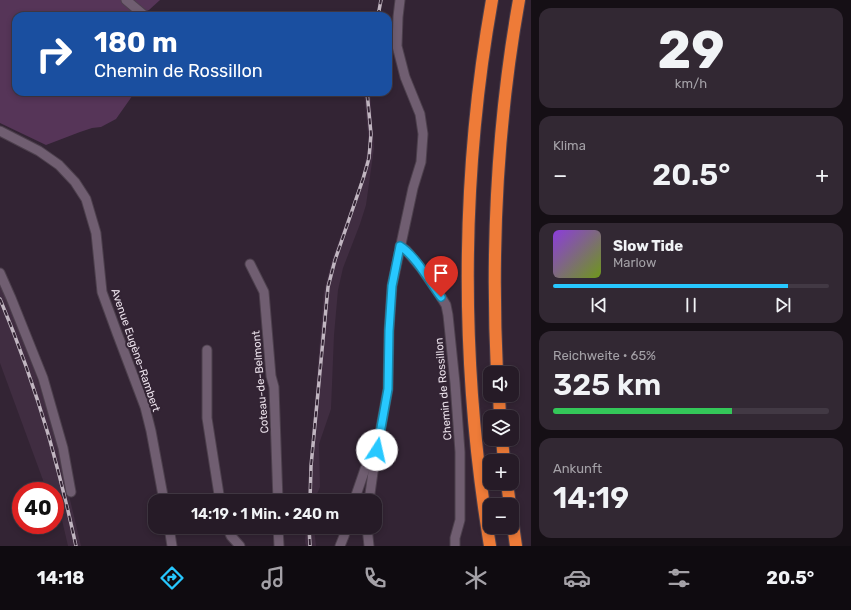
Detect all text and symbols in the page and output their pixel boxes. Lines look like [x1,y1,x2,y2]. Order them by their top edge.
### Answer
text: 29 [657,19,725,81]
text: 180 m [94,26,178,59]
icon: right [28,28,80,80]
text: Chemin de Rossillon [94,60,263,82]
text: km/h [675,76,707,91]
text: Klima [553,138,586,153]
text: 20.5° [652,157,730,193]
text: − [553,162,567,189]
text: + [815,162,829,189]
text: Slow Tide [613,237,683,255]
text: Marlow [613,255,656,270]
pin [424,256,458,297]
icon: arrive [430,262,452,284]
street label: Avenue Eugène-Rambert [108,287,163,414]
icon: previous [588,294,610,316]
icon: pause [680,294,702,316]
icon: next [772,294,794,316]
street label: Coteau-de-Belmont [249,329,271,434]
street label: Chemin de Rossillon [433,337,454,441]
text: Reichweite · 65% [553,348,656,363]
map controls [483,366,519,534]
button: sound [483,366,519,402]
text: 325 km [553,367,661,403]
button: layers [483,410,519,446]
position arrow [356,429,398,471]
button: + [483,454,519,490]
text: Ankunft [553,461,602,476]
text: 14:19 [553,480,629,516]
speed limit sign: 40 [12,482,64,534]
button: − [483,498,519,534]
text: 14:19 · 1 Min. · 240 m [191,505,339,523]
icon: directions [158,564,186,592]
icon: music [259,564,287,592]
icon: phone [361,564,389,592]
icon: climate [462,564,490,592]
icon: car [563,564,591,592]
icon: filters [665,564,693,592]
text: 14:18 [37,567,84,589]
text: 20.5° [766,567,814,589]

